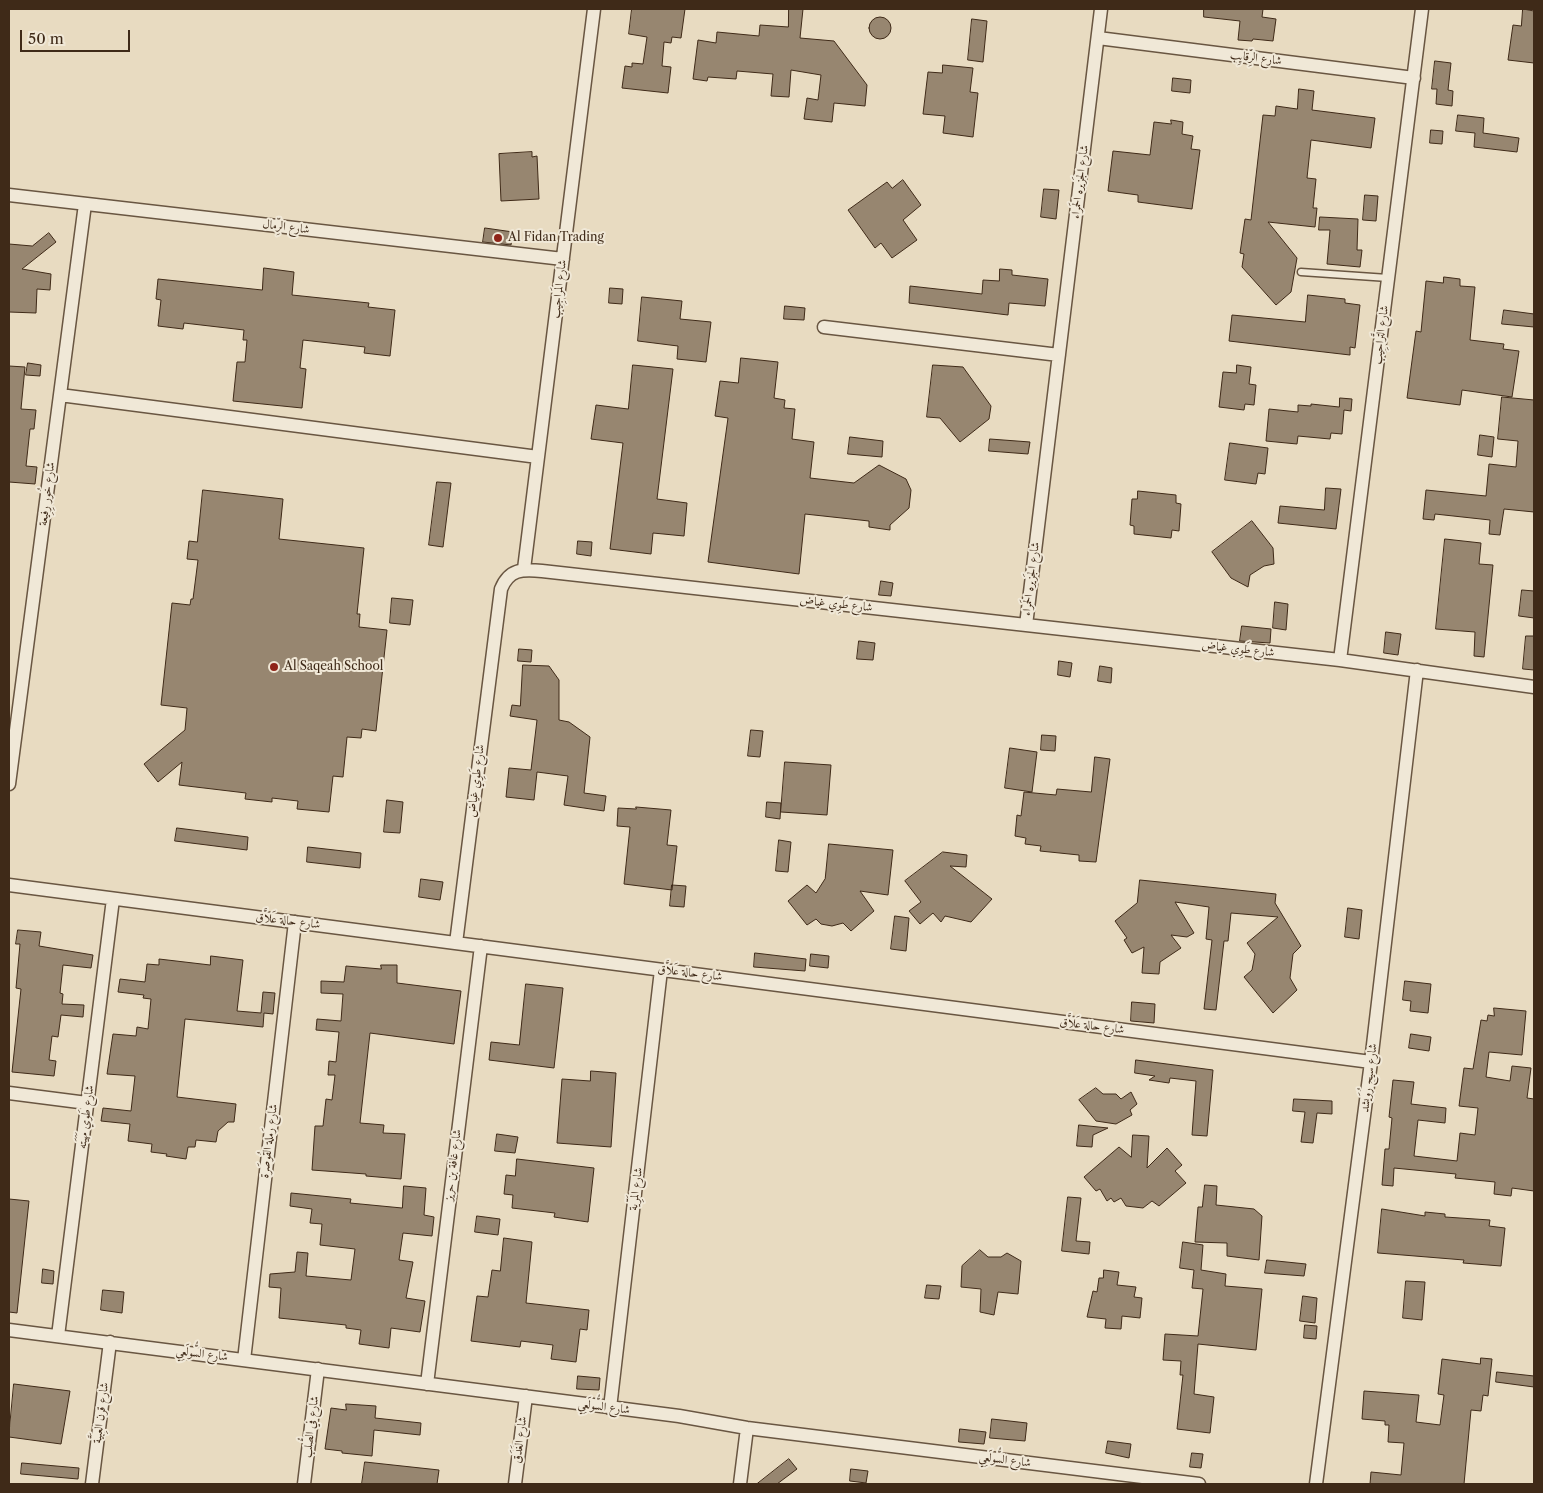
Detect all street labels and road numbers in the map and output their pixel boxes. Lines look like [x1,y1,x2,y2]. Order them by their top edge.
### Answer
street label: شارع الرِّقايِب [1229,48,1283,68]
street label: شارع الجَزيره الحَمراء [1068,144,1092,220]
street label: شارع الرِّمال [262,217,310,237]
street label: شارع المَراجِيب [548,259,570,319]
street label: شارع التَّراحِيب [1370,305,1392,365]
street label: شارع خُور رِفِيعة [36,461,58,527]
street label: شارع الجَزيره الحَمراء [1019,541,1043,617]
street label: شارع طَوِي غياض [799,593,873,615]
street label: شارع طَوِي غياض [1201,638,1275,660]
street label: شارع طَوِي غياض [464,744,488,818]
street label: شارع حالة عَلاَّق [255,910,321,932]
street label: شارع حالة عَلاَّق [657,962,723,984]
street label: شارع حالة عَلاَّق [1059,1015,1125,1037]
street label: شارع سيح رُوَيشد [1358,1043,1380,1113]
street label: شارع طَوي مَهَيَته [75,1084,97,1150]
street label: شارع رَملة القُوصَرة [257,1103,281,1179]
street label: شارع غافة بن حريز [441,1128,465,1202]
street label: شارع المَرِّية [626,1167,646,1211]
street label: شارع السُّولَعِي [175,1344,229,1364]
street label: شارع قرن العِبَيَّة [90,1382,112,1444]
street label: شارع في الصُّلب [300,1395,322,1459]
street label: شارع السُّولَعِي [577,1397,631,1417]
street label: شارع الغَدَق [510,1416,530,1464]
street label: شارع السُّولَعِي [978,1450,1032,1470]

